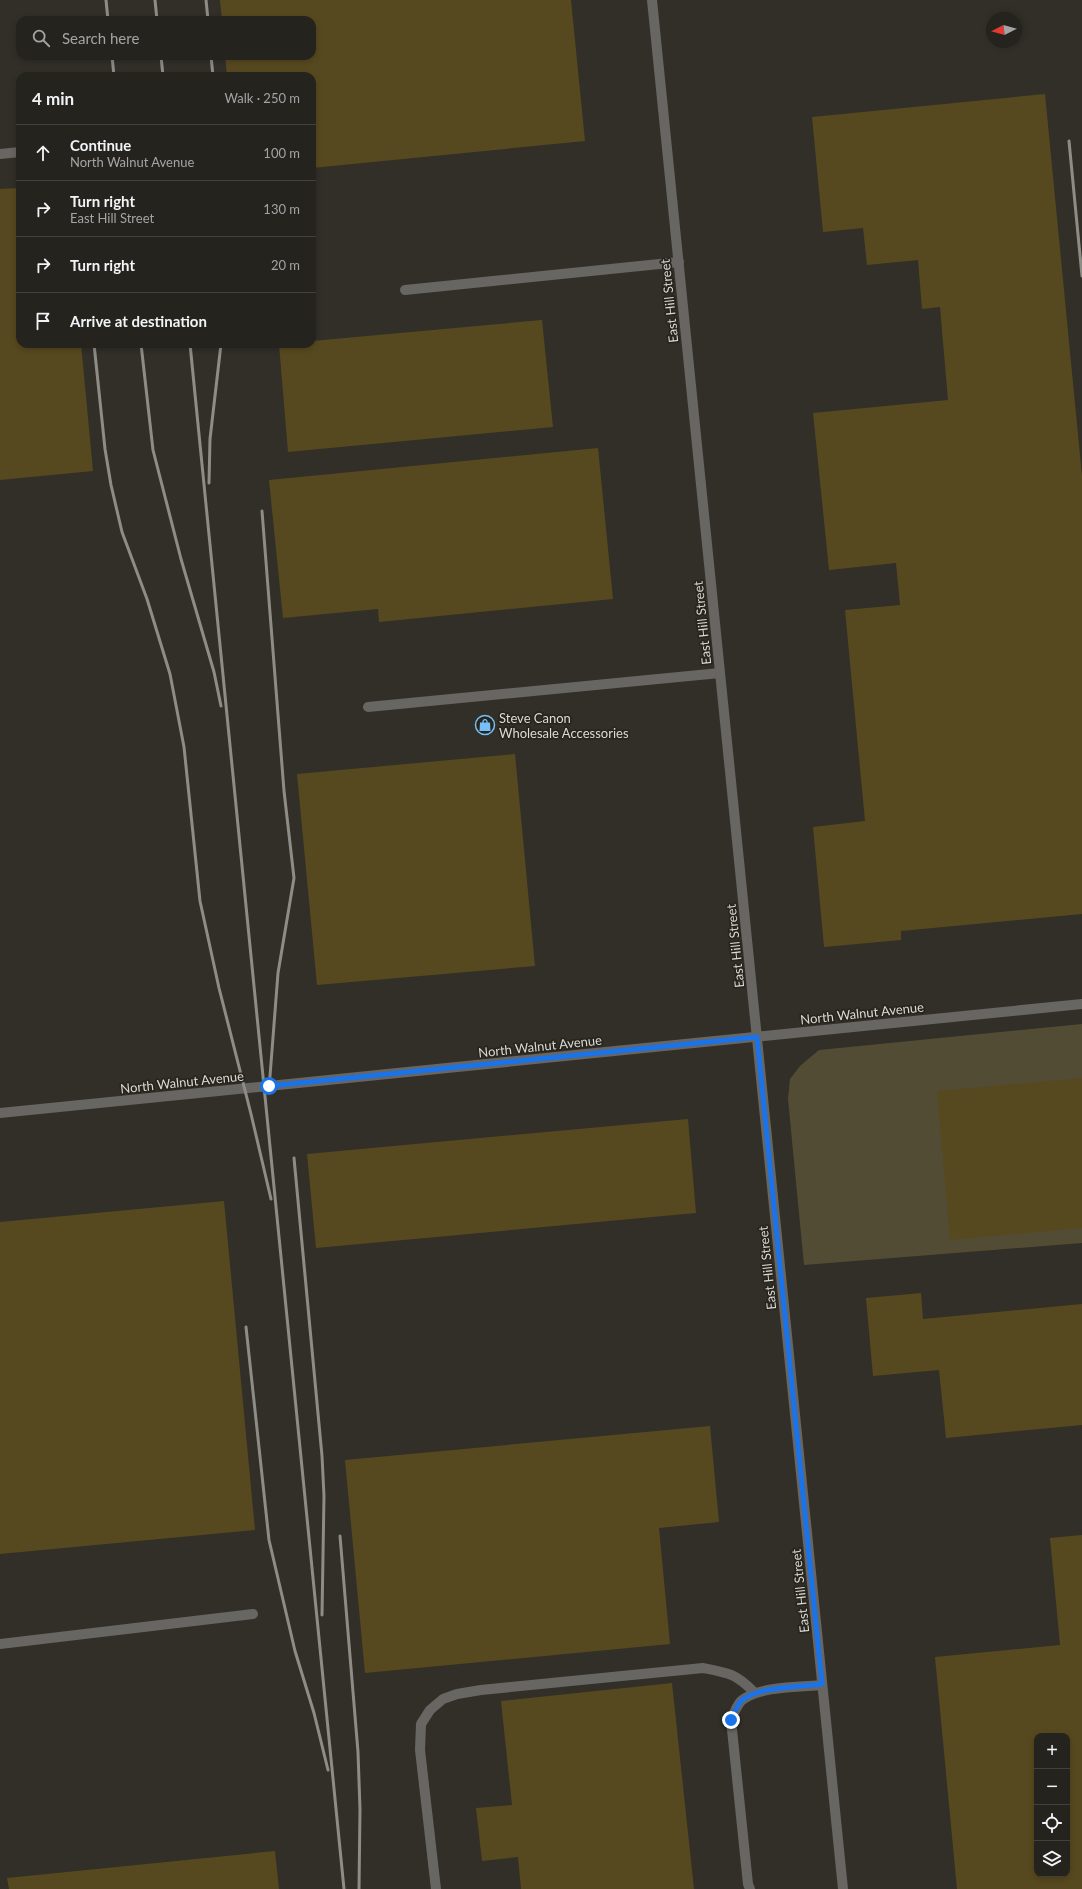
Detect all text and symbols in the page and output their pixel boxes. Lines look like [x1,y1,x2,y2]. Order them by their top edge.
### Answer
north arrow [986,12,1022,48]
search box [16,16,316,60]
icon: search [30,27,52,49]
text: Search here [62,29,139,47]
text: 4 min [32,88,74,109]
text: Walk · 250 m [224,90,300,106]
text: Continue [70,136,131,154]
icon: ahead [32,142,54,164]
text: 100 m [263,145,300,161]
text: North Walnut Avenue [70,154,194,170]
text: Turn right [70,192,135,210]
icon: right [32,198,54,220]
text: 130 m [263,201,300,217]
text: East Hill Street [70,210,154,226]
icon: right [32,254,54,276]
text: Turn right [70,256,135,274]
text: 20 m [271,257,300,273]
street label: East Hill Street [657,258,681,344]
icon: arrive [32,310,54,332]
text: Arrive at destination [70,312,207,330]
street label: East Hill Street [690,580,714,666]
place label: Steve Canon Wholesale Accessories [499,710,629,741]
shop icon: Steve Canon Wholesale Accessories [474,714,496,736]
street label: East Hill Street [723,903,747,989]
street label: North Walnut Avenue [799,999,925,1027]
street label: North Walnut Avenue [477,1032,603,1060]
street label: North Walnut Avenue [119,1068,245,1096]
route start [260,1077,278,1095]
street label: East Hill Street [755,1225,779,1311]
street label: East Hill Street [788,1548,812,1634]
route end [722,1711,740,1729]
map controls [1034,1733,1070,1877]
button: + [1034,1733,1070,1769]
button: − [1034,1769,1070,1805]
button: locate [1034,1805,1070,1841]
button: layers [1034,1841,1070,1877]

